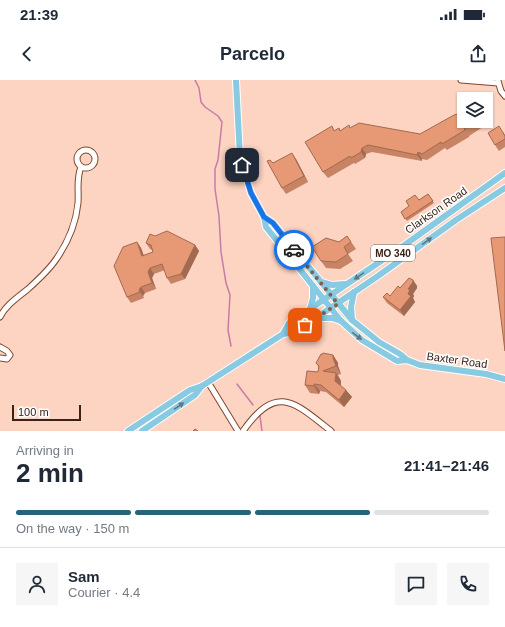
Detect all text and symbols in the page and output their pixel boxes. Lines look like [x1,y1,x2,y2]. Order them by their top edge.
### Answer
text: 21:39 [20,6,58,23]
icon: back [16,43,38,65]
icon: share [467,43,489,65]
text: Parcelo [220,44,285,64]
map controls [457,92,493,128]
button: layers [457,92,493,128]
pin [225,148,259,182]
icon: home [231,154,253,176]
street label: Clarkson Road [403,184,469,236]
courier [274,230,314,270]
one-way arrow [422,237,432,245]
icon: car [283,239,305,261]
road number: MO 340 [371,245,415,261]
one-way arrow [354,272,364,280]
pin [288,308,322,342]
icon: bag [294,314,316,336]
one-way arrow [352,332,363,340]
street label: Baxter Road [426,350,488,370]
one-way arrow [173,402,184,410]
scale bar [12,403,81,422]
text: 100 m [18,406,49,418]
text: Arriving in [16,443,74,458]
text: 21:41–21:46 [404,457,489,474]
text: 2 min [16,458,84,488]
text: On the way · 150 m [16,521,129,536]
button: person [16,563,58,605]
button: chat [395,563,437,605]
button: phone [447,563,489,605]
text: Sam [68,568,100,585]
text: Courier · 4.4 [68,585,140,600]

